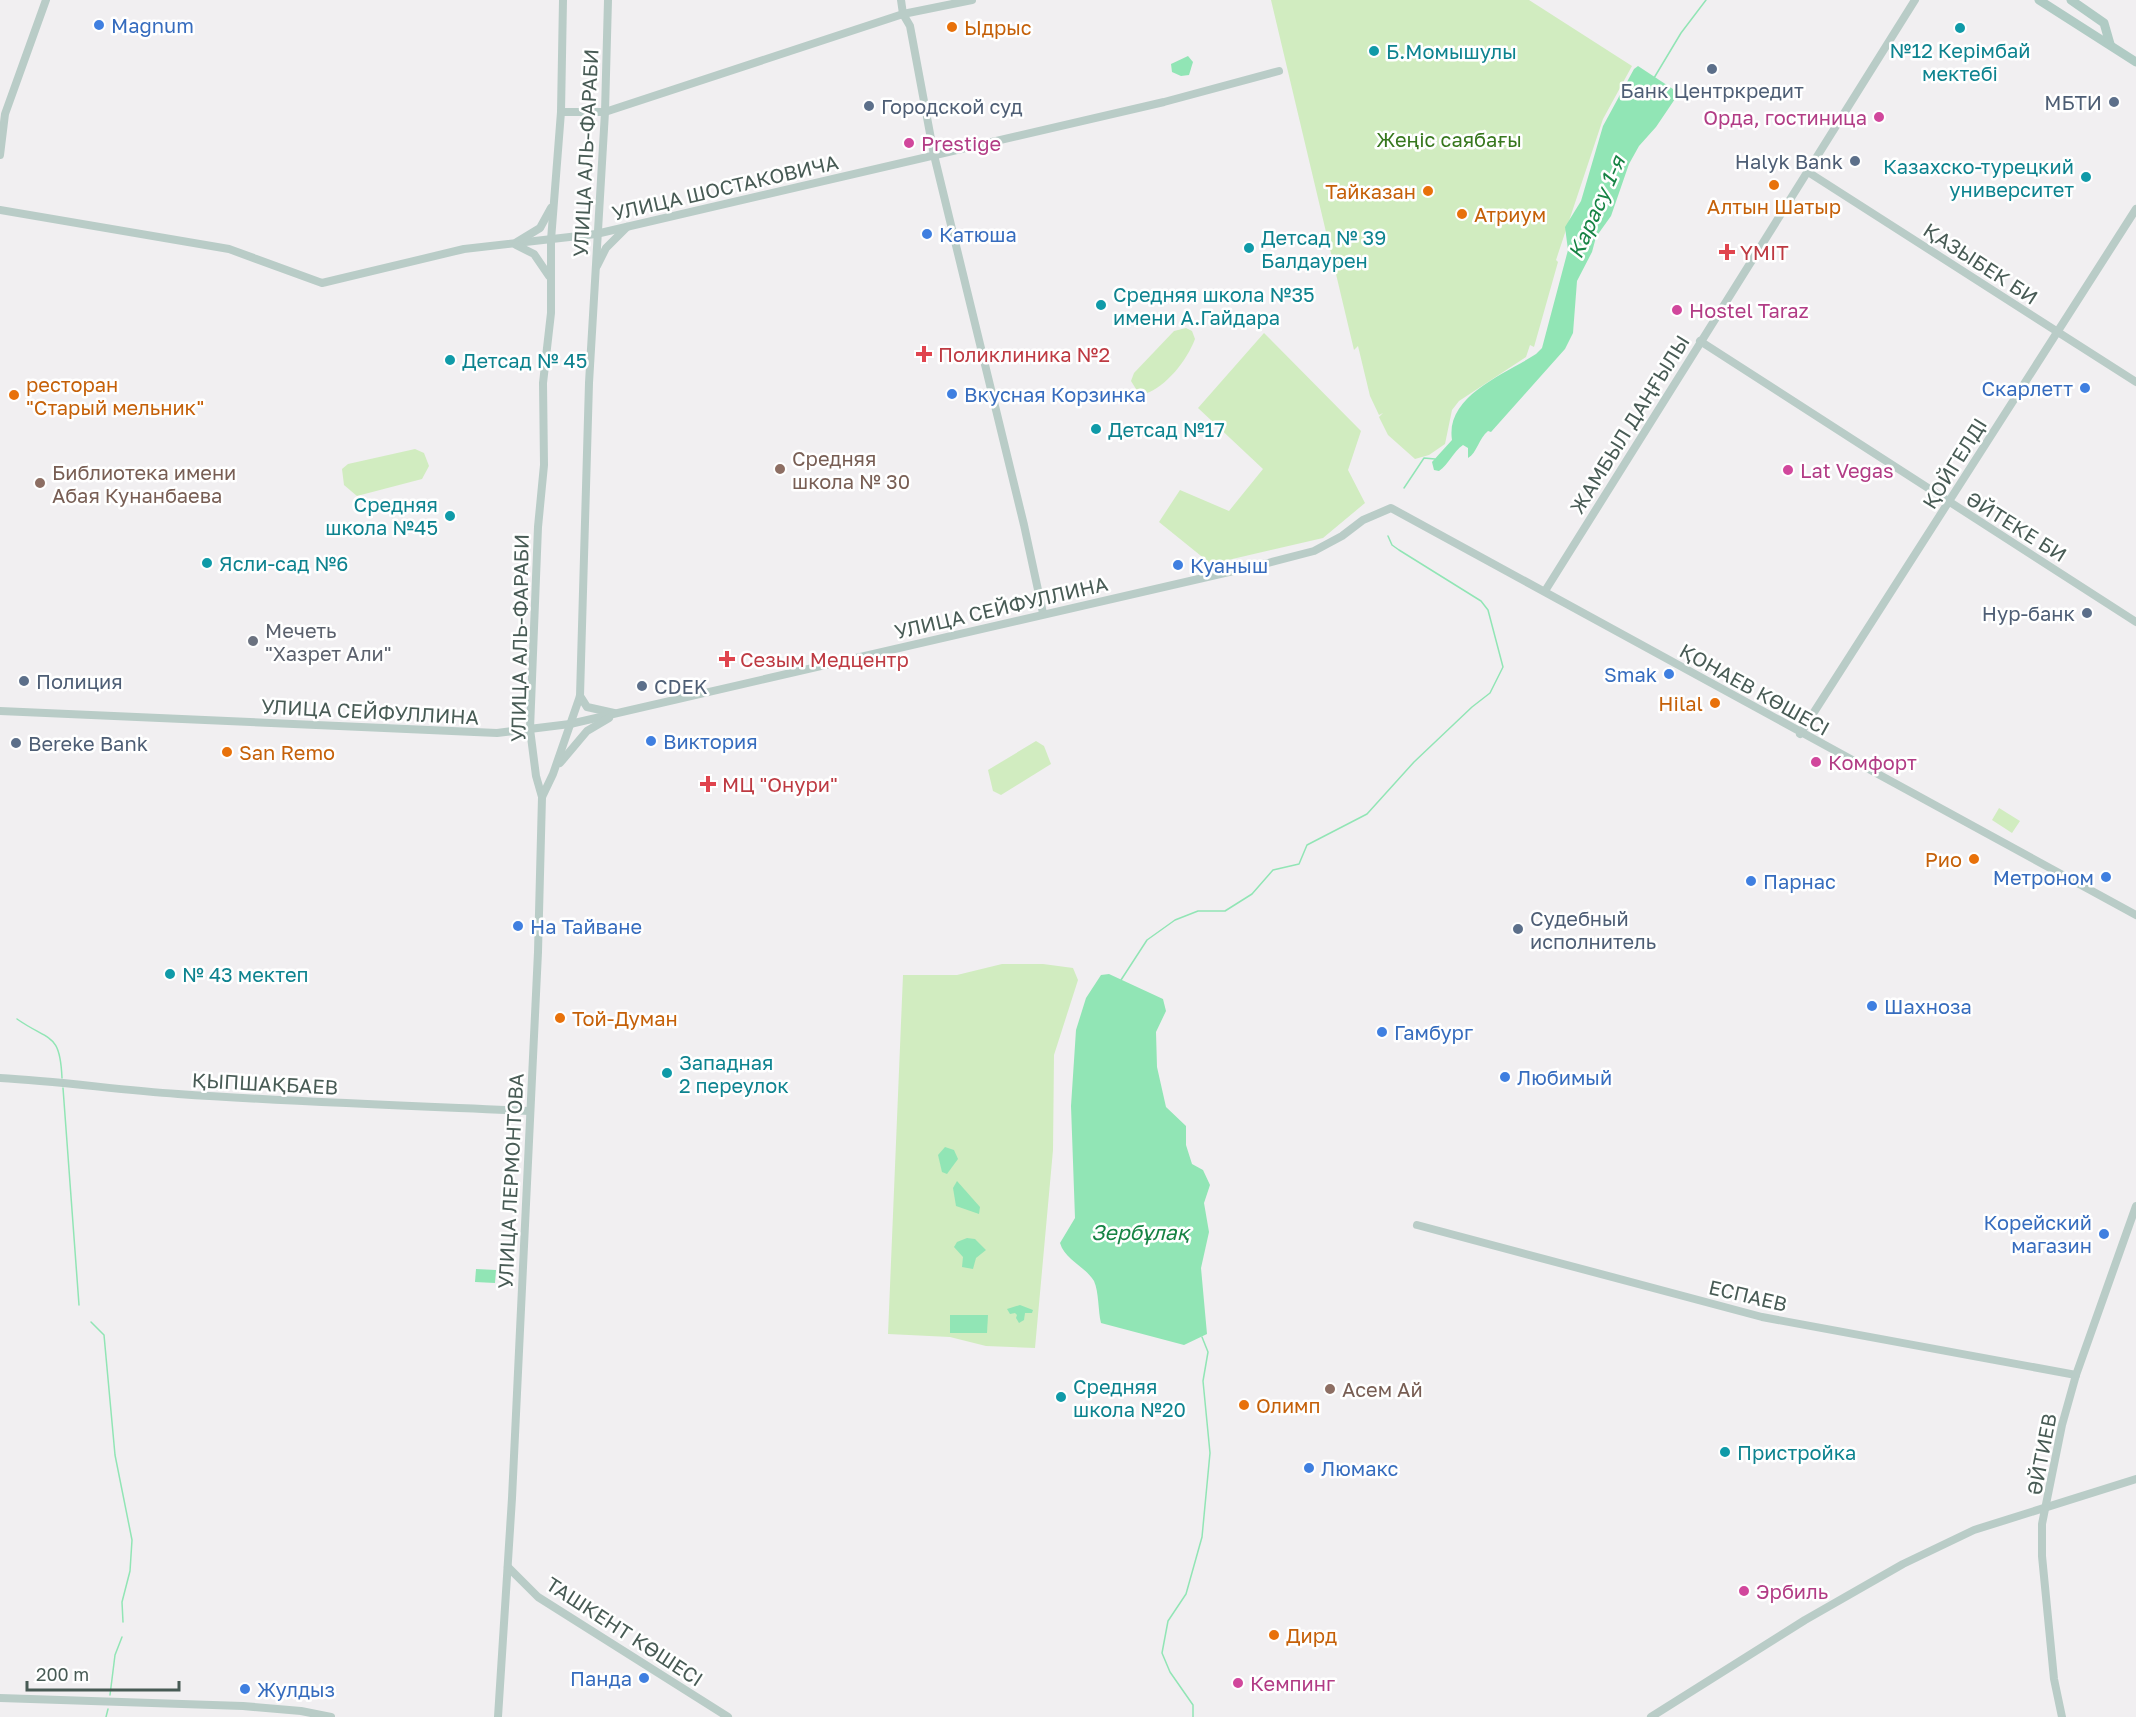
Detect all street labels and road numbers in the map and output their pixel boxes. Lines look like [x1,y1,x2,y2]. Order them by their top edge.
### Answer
street label: УЛИЦА АЛЬ-ФАРАБИ [568,48,602,258]
street label: УЛИЦА ШОСТАКОВИЧА [610,149,840,225]
street label: ҚАЗЫБЕК БИ [1919,217,2043,309]
street label: ЖАМБЫЛ ДАҢҒЫЛЫ [1564,330,1694,518]
street label: ҚОЙГЕЛДІ [1917,413,1991,513]
street label: ӘЙТЕКЕ БИ [1962,486,2072,566]
street label: УЛИЦА АЛЬ-ФАРАБИ [505,534,533,742]
street label: УЛИЦА СЕЙФУЛЛИНА [892,571,1110,643]
street label: ҚОНАЕВ КӨШЕСІ [1676,638,1834,740]
street label: УЛИЦА СЕЙФУЛЛИНА [260,693,480,729]
street label: ҚЫПШАҚБАЕВ [191,1067,339,1099]
street label: УЛИЦА ЛЕРМОНТОВА [492,1073,528,1289]
street label: ЕСПАЕВ [1706,1274,1790,1316]
street label: ӘЙТИЕВ [2021,1411,2061,1497]
street label: ТАШКЕНТ КӨШЕСІ [542,1571,708,1691]

